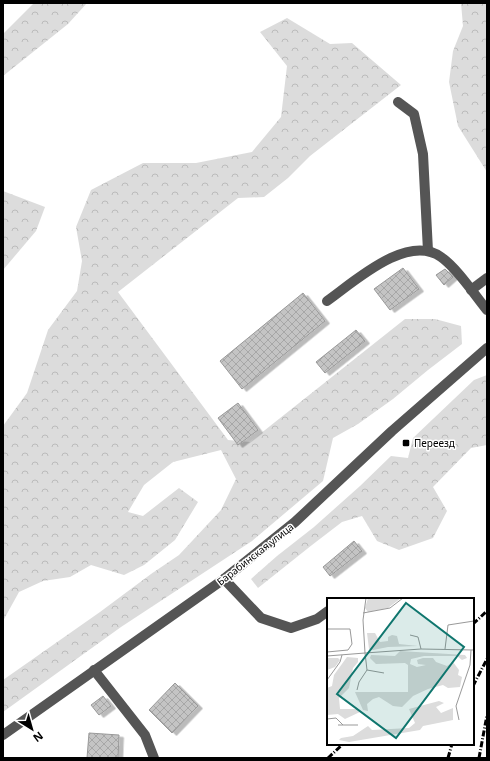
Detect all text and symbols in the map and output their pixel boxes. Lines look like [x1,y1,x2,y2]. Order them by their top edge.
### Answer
place label: Переезд [414,436,455,450]
marker: Переезд [401,438,411,448]
street label: Барабинская улица [214,520,296,588]
inset map [327,598,474,745]
north arrow [12,709,52,749]
text: N [30,729,46,746]

